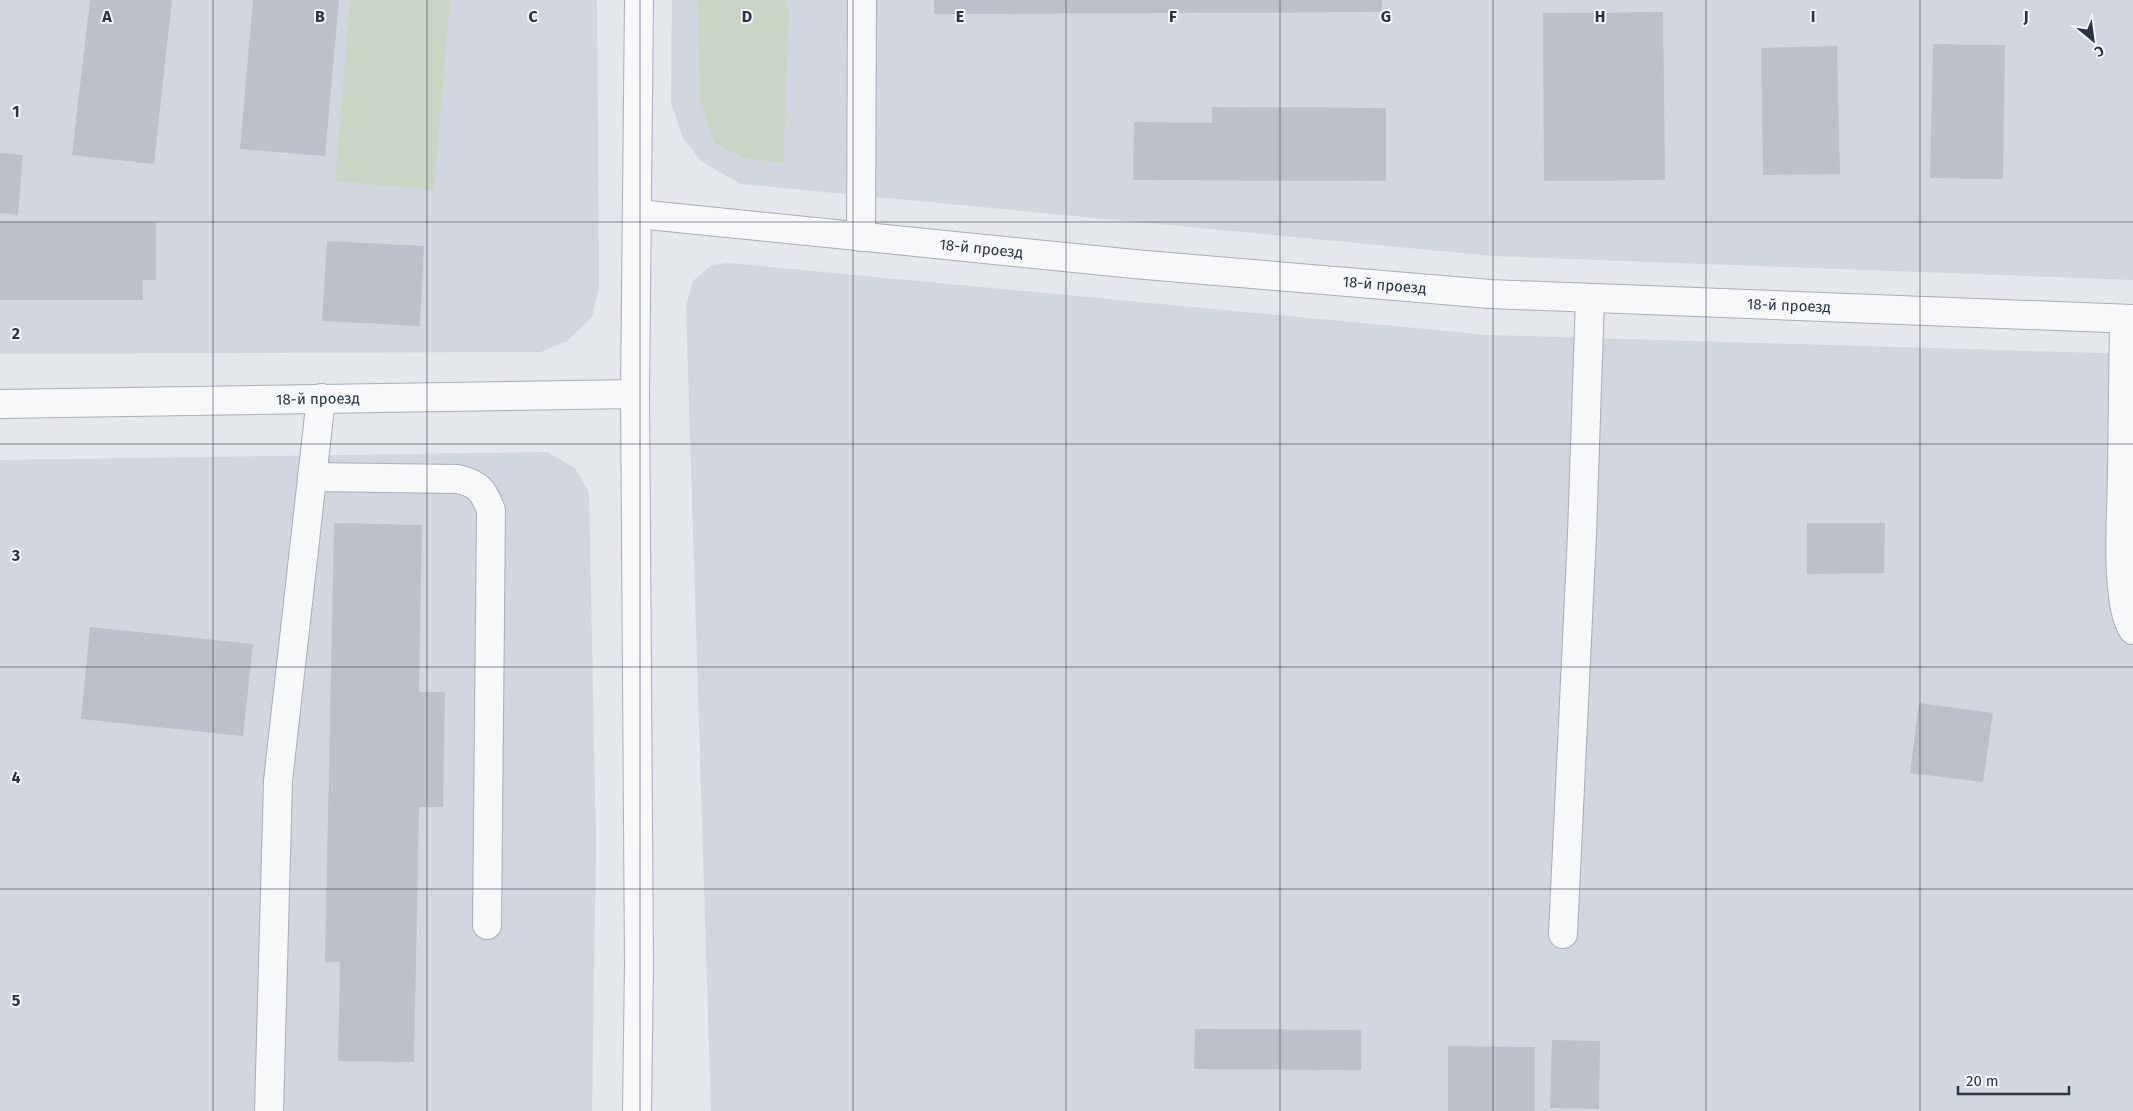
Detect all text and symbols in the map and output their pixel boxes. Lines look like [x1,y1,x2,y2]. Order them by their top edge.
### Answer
text: A [101,7,112,26]
text: B [315,7,325,26]
text: C [528,7,538,26]
text: D [742,7,752,26]
text: E [956,7,964,26]
text: F [1169,7,1177,26]
text: G [1381,7,1391,26]
text: H [1595,7,1605,26]
text: I [1811,7,1815,26]
text: J [2022,7,2029,26]
north arrow [2068,15,2118,65]
text: С [2091,42,2107,60]
text: 1 [12,102,20,121]
street label: 18-й проезд [939,235,1024,262]
street label: 18-й проезд [1342,273,1427,298]
street label: 18-й проезд [1747,295,1831,316]
text: 2 [12,324,20,343]
street label: 18-й проезд [276,389,360,409]
text: 3 [11,546,20,565]
text: 4 [11,768,21,787]
text: 5 [12,991,21,1010]
scale bar [1958,1064,2069,1096]
text: 20 m [1966,1072,1999,1090]

